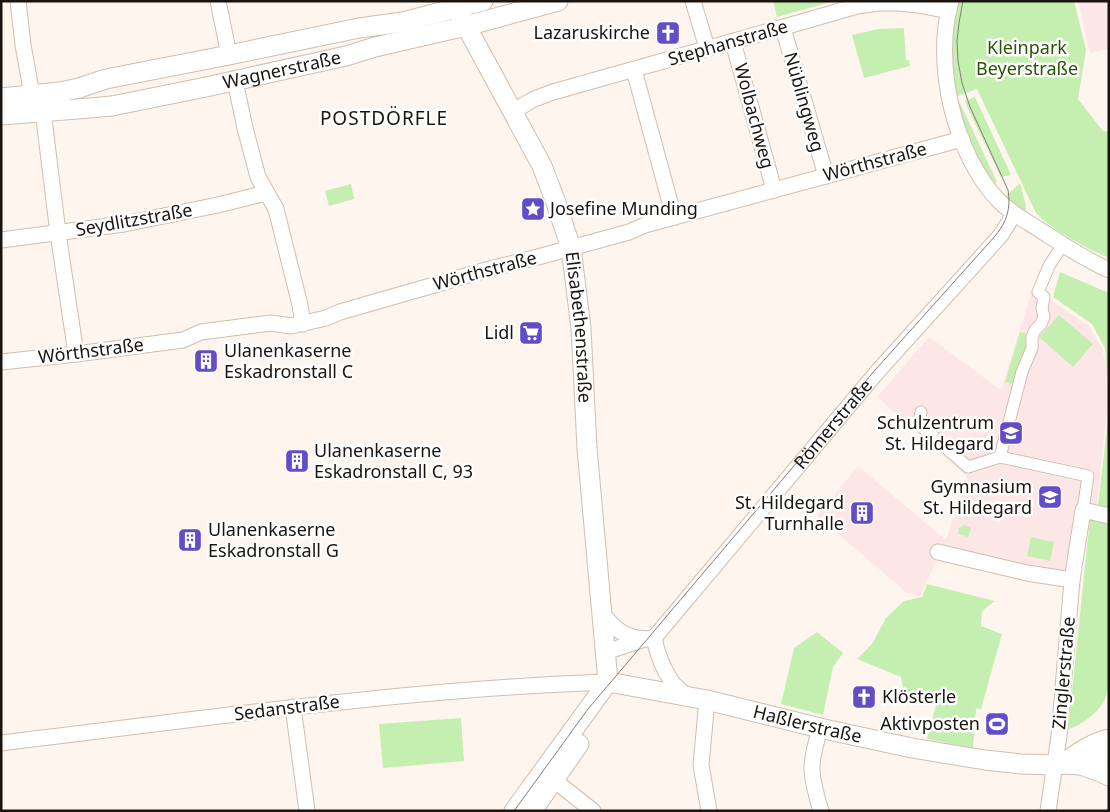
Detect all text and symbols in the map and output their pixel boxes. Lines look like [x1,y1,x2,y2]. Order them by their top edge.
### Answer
street label: Stephanstraße [665,13,791,71]
place label: Lazaruskirche [533,20,650,44]
church icon: Lazaruskirche [655,20,681,46]
park label: Kleinpark Beyerstraße [976,35,1078,80]
street label: Wagnerstraße [220,45,343,94]
street label: Nüblingweg [779,49,831,154]
street label: Wolbachweg [729,60,781,171]
district label: POSTDÖRFLE [320,105,448,131]
street label: Wörthstraße [820,136,929,186]
place icon: Josefine Munding [520,196,546,222]
place label: Josefine Munding [548,196,698,220]
street label: Seydlitzstraße [74,197,194,241]
street label: Wörthstraße [430,245,539,295]
street label: Elisabethenstraße [561,250,598,403]
place label: Lidl [484,320,514,344]
supermarket icon: Lidl [518,320,544,346]
street label: Wörthstraße [37,332,145,368]
place label: Ulanenkaserne Eskadronstall C [224,338,353,383]
building icon: Ulanenkaserne Eskadronstall C [193,348,219,374]
street label: Römerstraße [788,374,877,474]
place label: Schulzentrum St. Hildegard [877,410,994,455]
school or university icon: Schulzentrum St. Hildegard [998,420,1024,446]
place label: Ulanenkaserne Eskadronstall C, 93 [314,438,473,483]
building icon: Ulanenkaserne Eskadronstall C, 93 [284,448,310,474]
place label: Gymnasium St. Hildegard [923,474,1032,519]
school or university icon: Gymnasium St. Hildegard [1037,484,1063,510]
place label: St. Hildegard Turnhalle [735,490,844,535]
building icon: St. Hildegard Turnhalle [849,500,875,526]
place label: Ulanenkaserne Eskadronstall G [208,517,339,562]
building icon: Ulanenkaserne Eskadronstall G [177,527,203,553]
street label: Zinglerstraße [1046,615,1080,730]
church icon: Klösterle [851,684,877,710]
place label: Klösterle [882,684,956,708]
street label: Sedanstraße [233,689,341,725]
street label: Haßlerstraße [751,699,864,748]
place label: Aktivposten [880,711,980,735]
sports icon: Aktivposten [984,711,1010,737]

